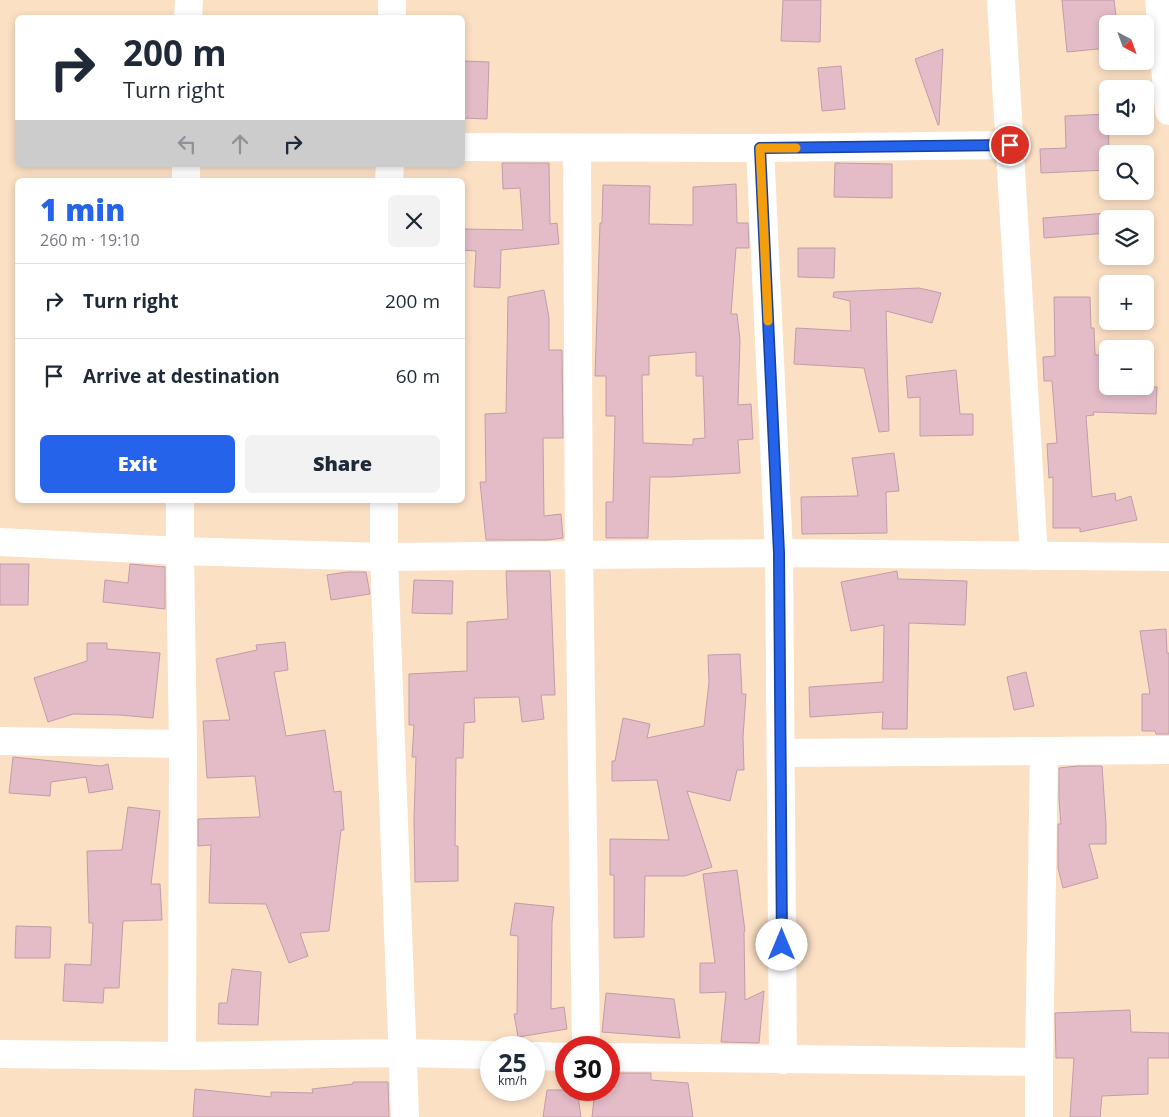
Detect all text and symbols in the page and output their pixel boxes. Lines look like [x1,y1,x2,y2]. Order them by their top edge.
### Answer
north arrow [1099,15,1154,70]
map controls [1099,15,1154,395]
text: 200 m [123,29,227,76]
icon: right [40,35,105,100]
text: Turn right [123,74,225,104]
button: sound [1099,80,1154,135]
pin [989,124,1031,166]
icon: left [173,130,201,158]
icon: ahead [226,130,254,158]
icon: right [279,130,307,158]
icon: arrive [996,131,1024,159]
button: search [1099,145,1154,200]
text: 1 min [40,189,125,230]
button: close [388,195,440,247]
button: layers [1099,210,1154,265]
text: 260 m · 19:10 [40,229,140,251]
button: + [1099,275,1154,330]
icon: right [40,287,68,315]
text: Turn right [83,288,178,314]
text: 200 m [385,288,440,314]
button: − [1099,340,1154,395]
icon: arrive [40,362,68,390]
text: Arrive at destination [83,363,280,389]
text: 60 m [396,363,440,389]
button: Exit [40,435,235,493]
button: Share [245,435,440,493]
position arrow [755,918,807,970]
speed limit sign: 30 [555,1036,620,1101]
text: 25 [498,1045,527,1079]
text: km/h [498,1072,527,1089]

